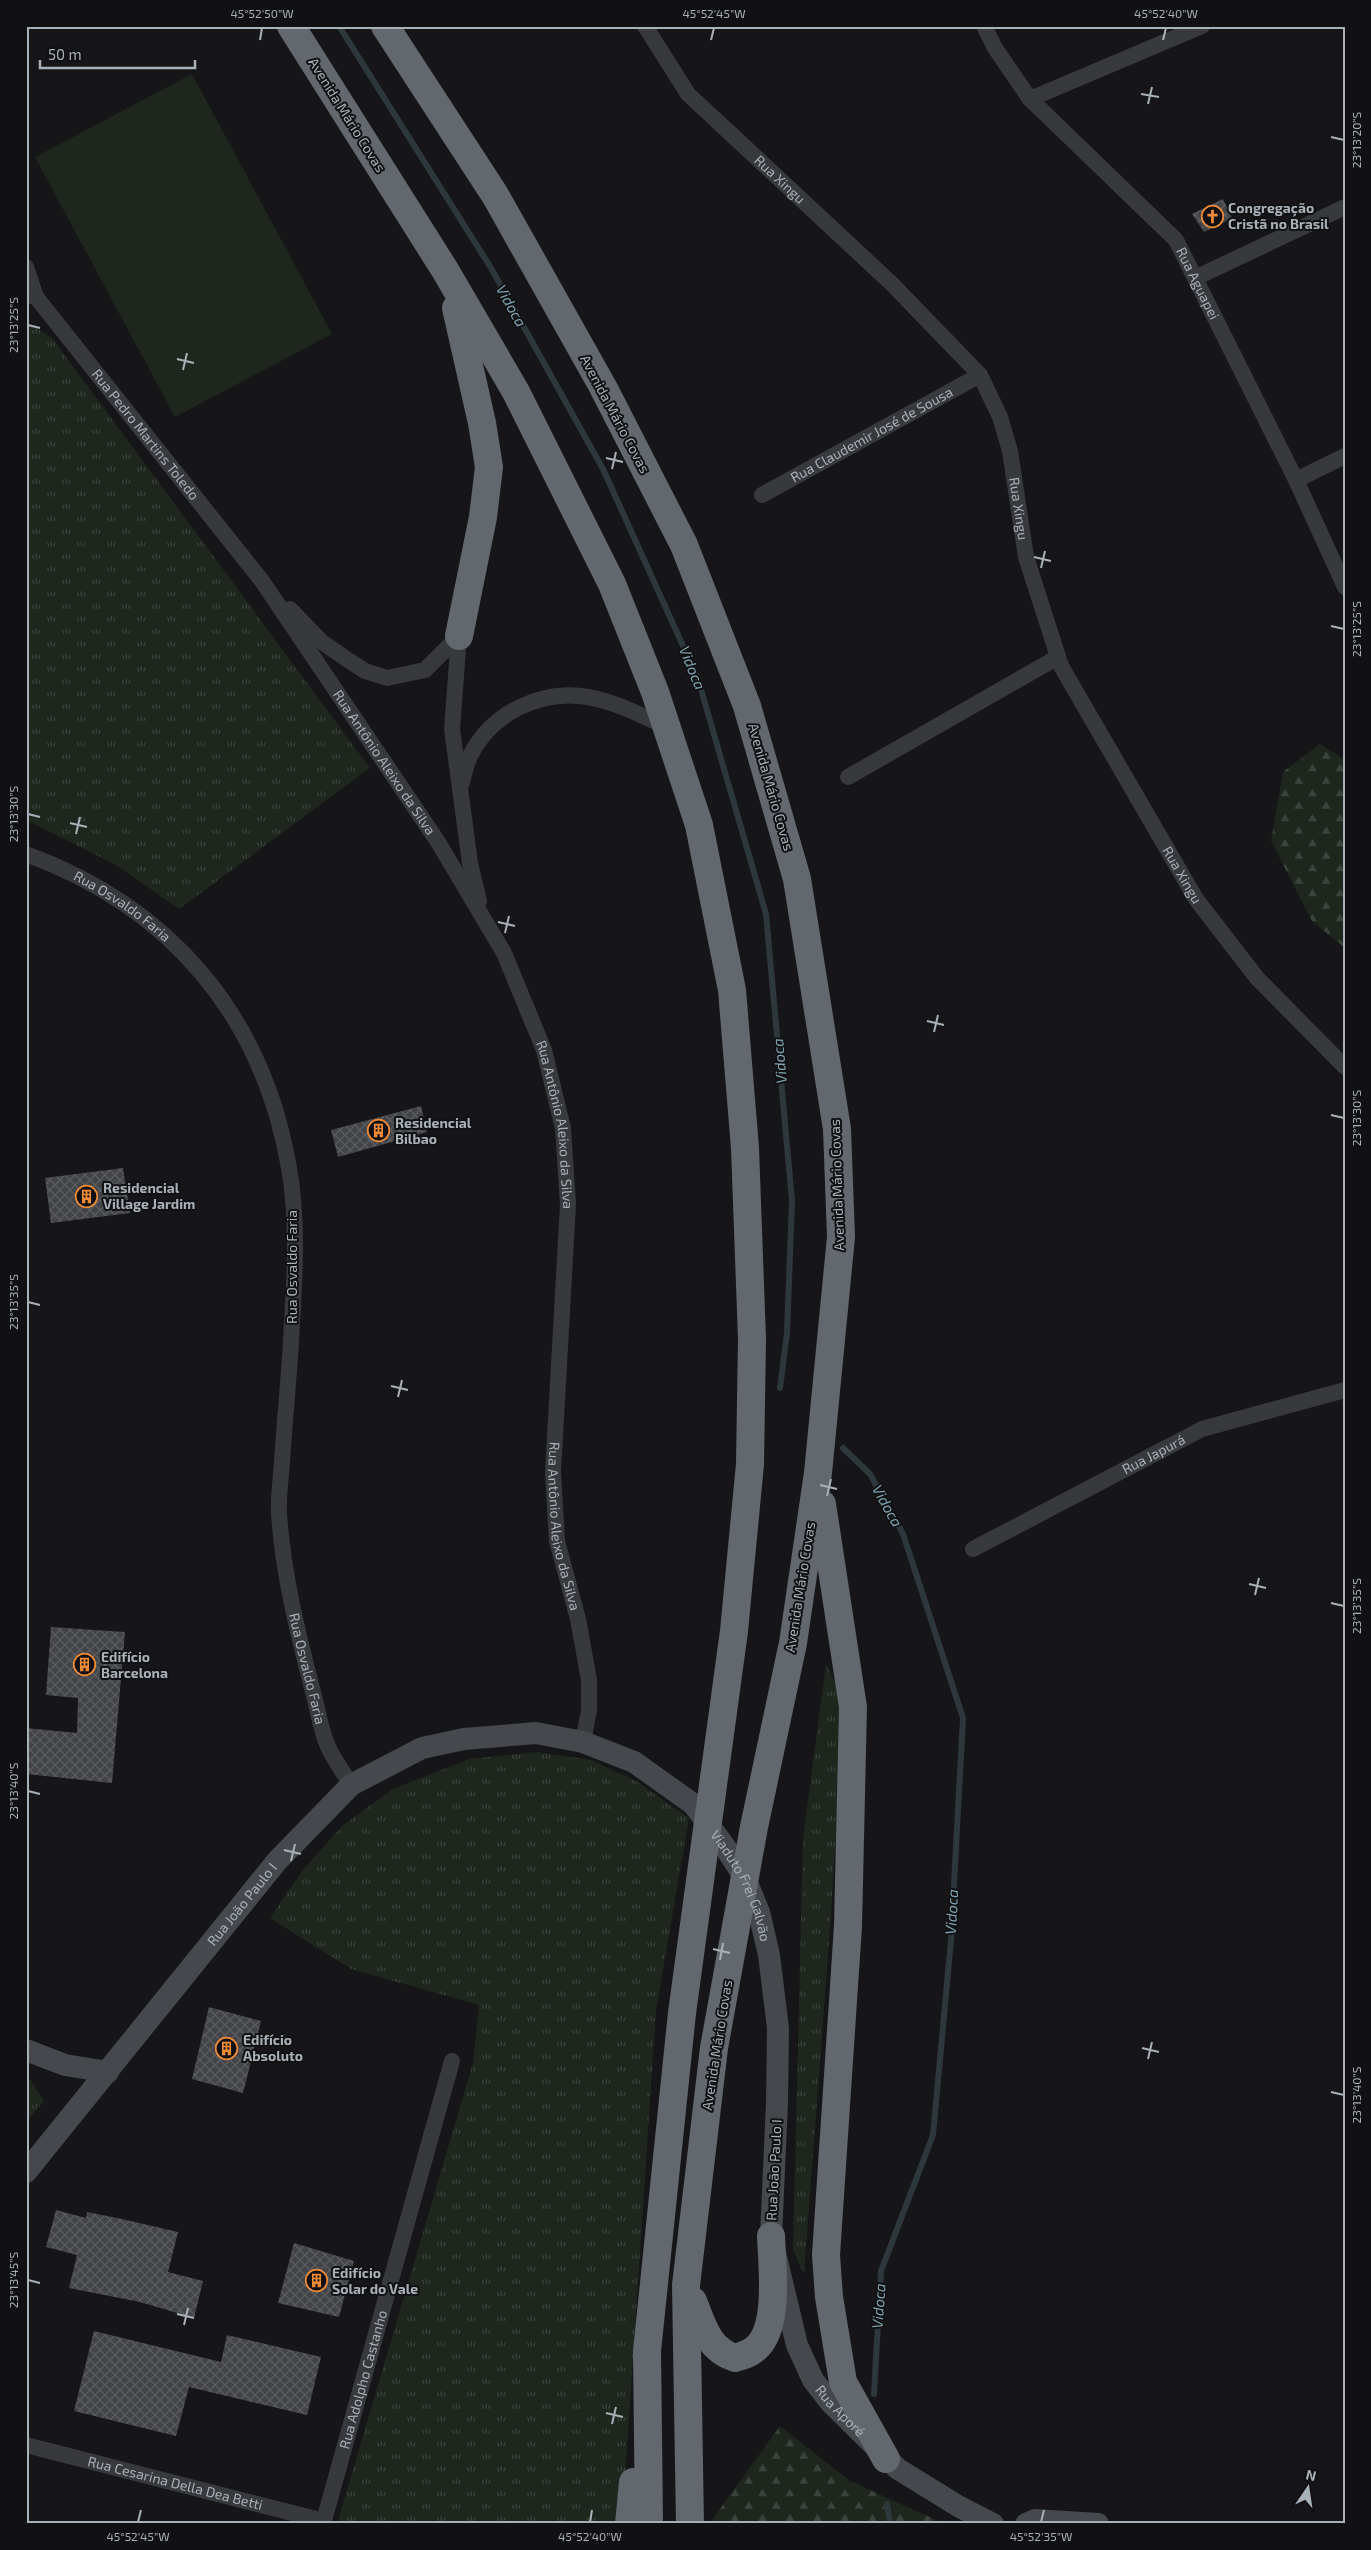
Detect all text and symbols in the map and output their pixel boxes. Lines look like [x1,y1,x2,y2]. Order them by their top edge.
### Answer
text: 45°52'50"W [230,6,294,20]
text: 45°52'45"W [682,6,746,20]
text: 45°52'40"W [1134,6,1198,20]
scale bar [40,38,195,70]
text: 50 m [48,45,82,63]
street label: Avenida Mário Covas [305,54,390,175]
text: 23°13'20"S [1349,111,1363,168]
street label: Rua Xingu [751,151,809,207]
place label: Congregação Cristã no Brasil [1228,199,1329,232]
church icon: Congregação Cristã no Brasil [1200,204,1224,228]
street label: Rua Aguapei [1173,244,1223,322]
water label: Vidoca [493,281,531,330]
text: 23°13'25"S [6,297,20,353]
street label: Avenida Mário Covas [577,352,654,476]
street label: Rua Pedro Martins Toledo [89,365,203,503]
street label: Rua Claudemir José de Sousa [787,383,955,486]
street label: Rua Xingu [1006,476,1032,541]
text: 23°13'25"S [1349,601,1363,657]
water label: Vidoca [676,643,710,692]
street label: Rua Antônio Aleixo da Silva [330,687,440,838]
street label: Avenida Mário Covas [745,721,798,853]
text: 23°13'30"S [6,785,20,842]
street label: Rua Xingu [1159,843,1206,906]
street label: Rua Osvaldo Faria [71,867,175,945]
street label: Rua Antônio Aleixo da Silva [533,1038,577,1210]
water label: Vidoca [768,1038,790,1085]
text: 23°13'30"S [1349,1089,1363,1146]
place label: Residencial Bilbao [395,1114,472,1147]
building icon: Residencial Bilbao [367,1119,391,1143]
street label: Avenida Mário Covas [826,1119,847,1251]
place label: Residencial Village Jardim [103,1179,195,1212]
building icon: Residencial Village Jardim [75,1184,99,1208]
street label: Rua Osvaldo Faria [283,1210,300,1324]
text: 23°13'35"S [6,1274,20,1330]
street label: Rua Japurá [1119,1430,1188,1477]
street label: Rua Antônio Aleixo da Silva [545,1441,584,1612]
water label: Vidoca [869,1481,907,1530]
street label: Avenida Mário Covas [781,1520,818,1653]
text: 23°13'35"S [1349,1578,1363,1634]
street label: Rua Osvaldo Faria [286,1611,329,1726]
place label: Edifício Barcelona [101,1648,168,1681]
building icon: Edifício Barcelona [73,1653,97,1677]
text: 23°13'40"S [6,1762,20,1820]
street label: Viaduto Frei Galvão [707,1826,775,1943]
street label: Rua João Paulo I [203,1859,280,1949]
water label: Vidoca [941,1889,961,1935]
street label: Avenida Mário Covas [698,1978,735,2111]
place label: Edifício Absoluto [243,2031,303,2064]
building icon: Edifício Absoluto [215,2036,239,2060]
text: 23°13'40"S [1349,2066,1363,2124]
street label: Rua João Paulo I [762,2119,785,2221]
text: 23°13'45"S [6,2252,20,2308]
place label: Edifício Solar do Vale [332,2264,418,2297]
building icon: Edifício Solar do Vale [304,2269,328,2293]
water label: Vidoca [867,2283,889,2329]
street label: Rua Adolpho Castanho [335,2308,390,2451]
street label: Rua Aporé [812,2381,869,2440]
street label: Rua Cesarina Della Dea Betti [86,2452,265,2513]
north arrow [1284,2462,1334,2512]
text: N [1304,2465,1318,2484]
text: 45°52'45"W [106,2529,170,2543]
text: 45°52'40"W [558,2529,622,2543]
text: 45°52'35"W [1010,2529,1072,2543]

